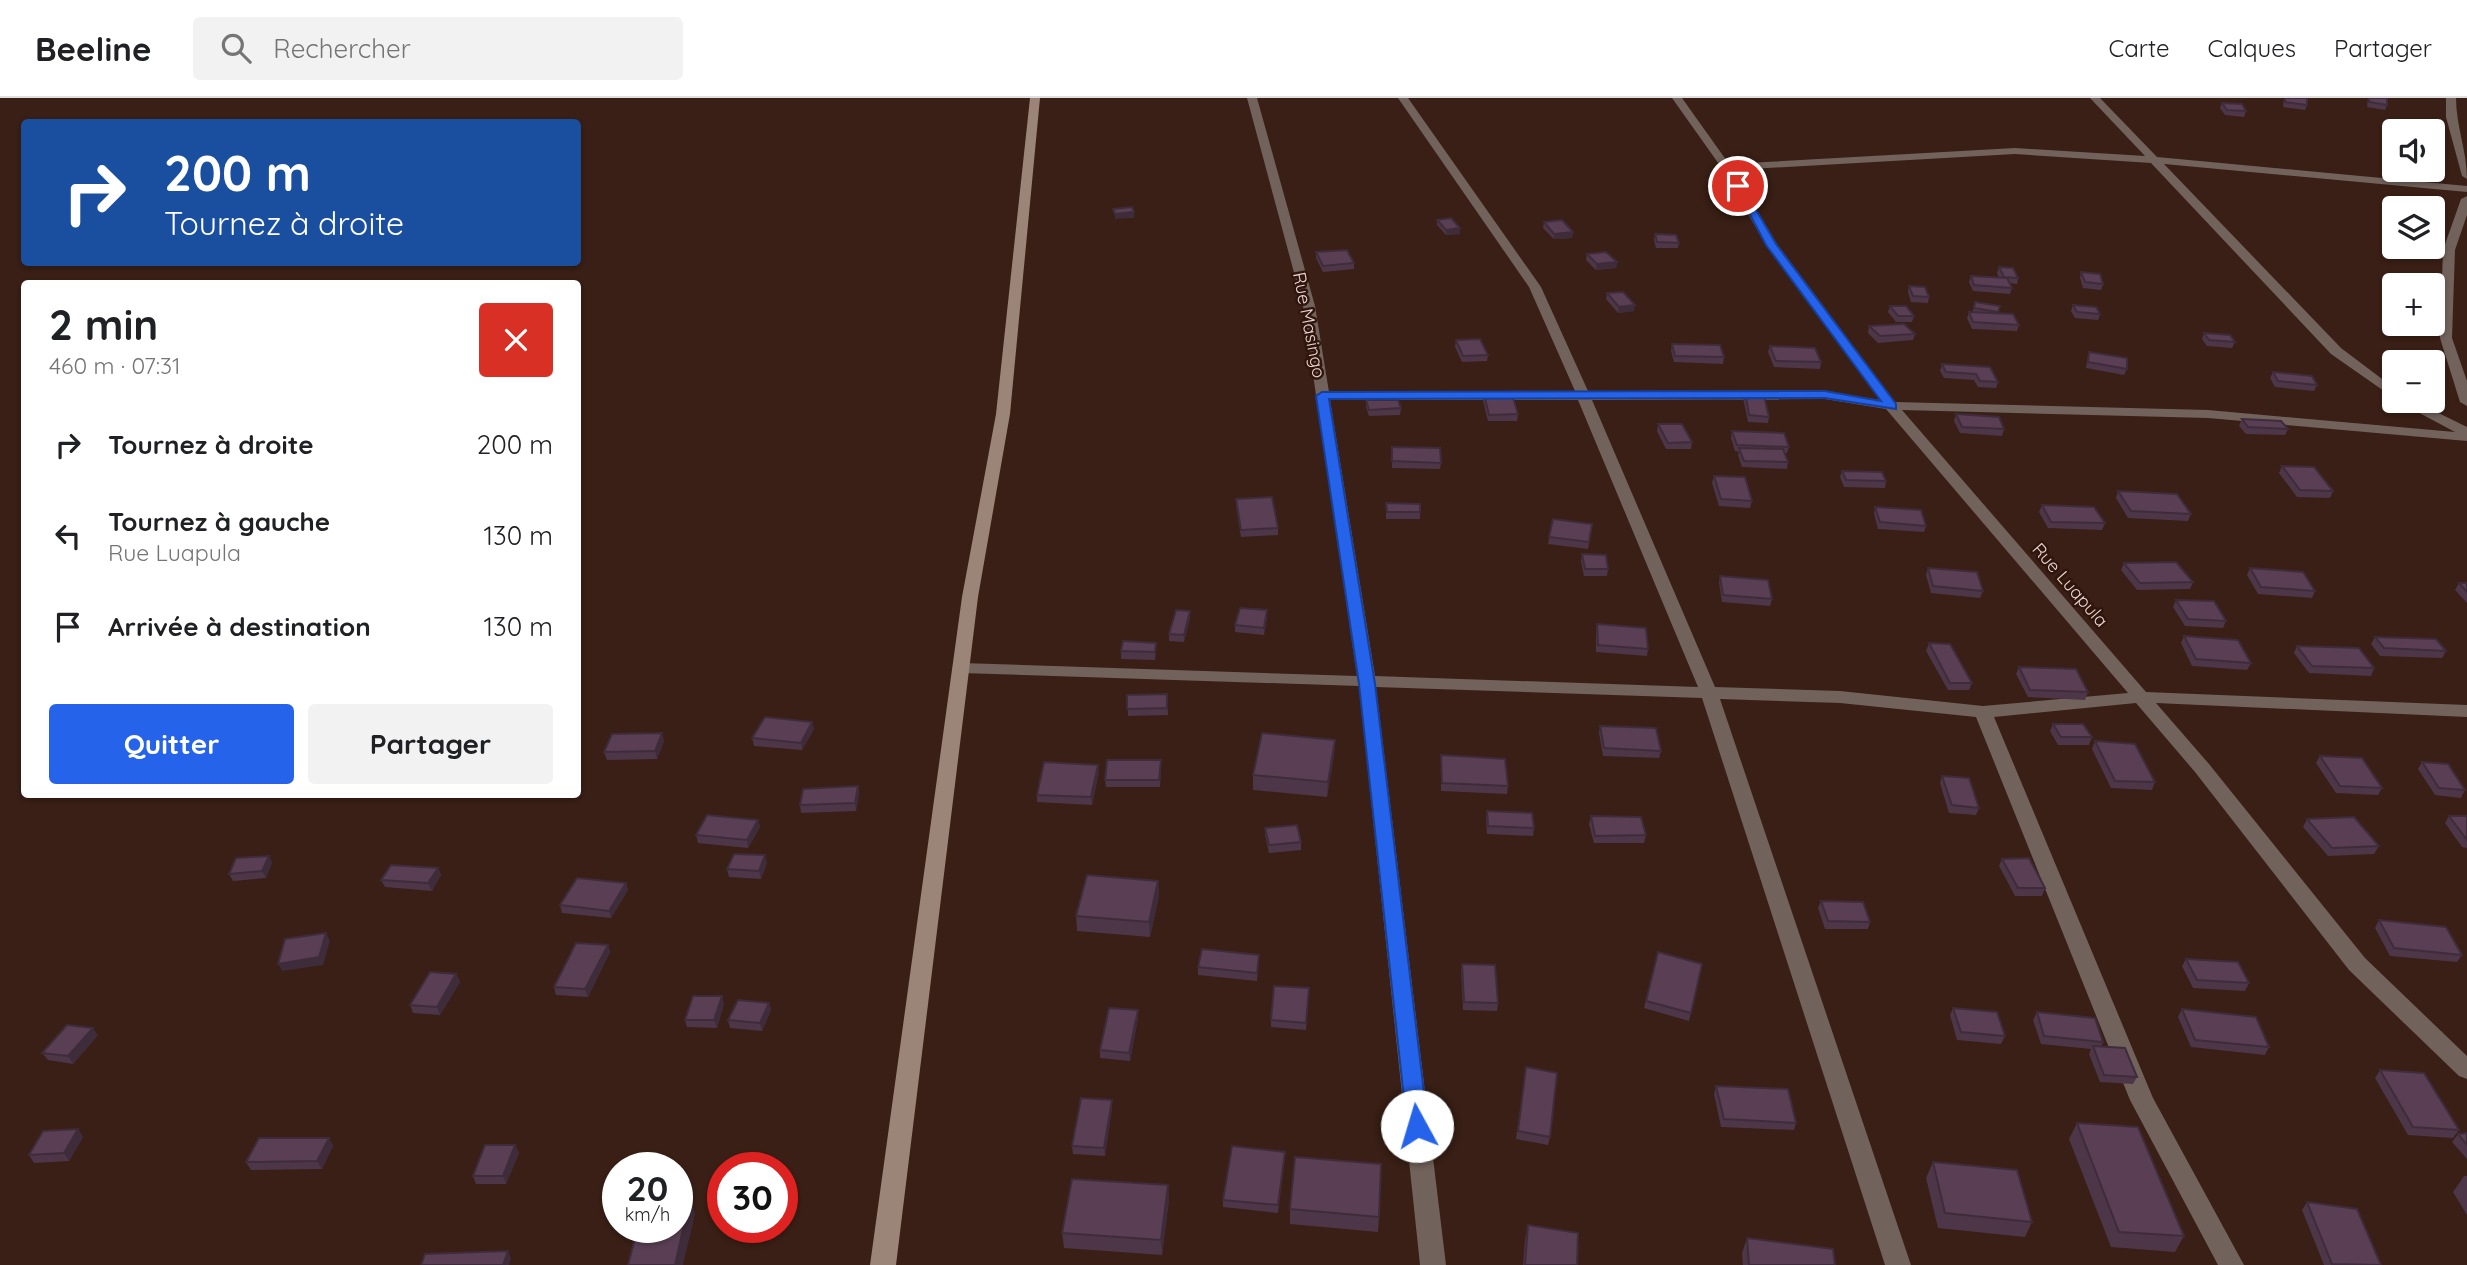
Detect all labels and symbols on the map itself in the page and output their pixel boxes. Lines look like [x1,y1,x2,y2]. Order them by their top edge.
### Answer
pin [1708,156,1768,216]
street label: Rue Masingo [1288,270,1331,380]
street label: Rue Luapula [2028,538,2113,632]
position arrow [1380,1089,1454,1163]
speed limit sign: 30 [707,1152,798,1243]

